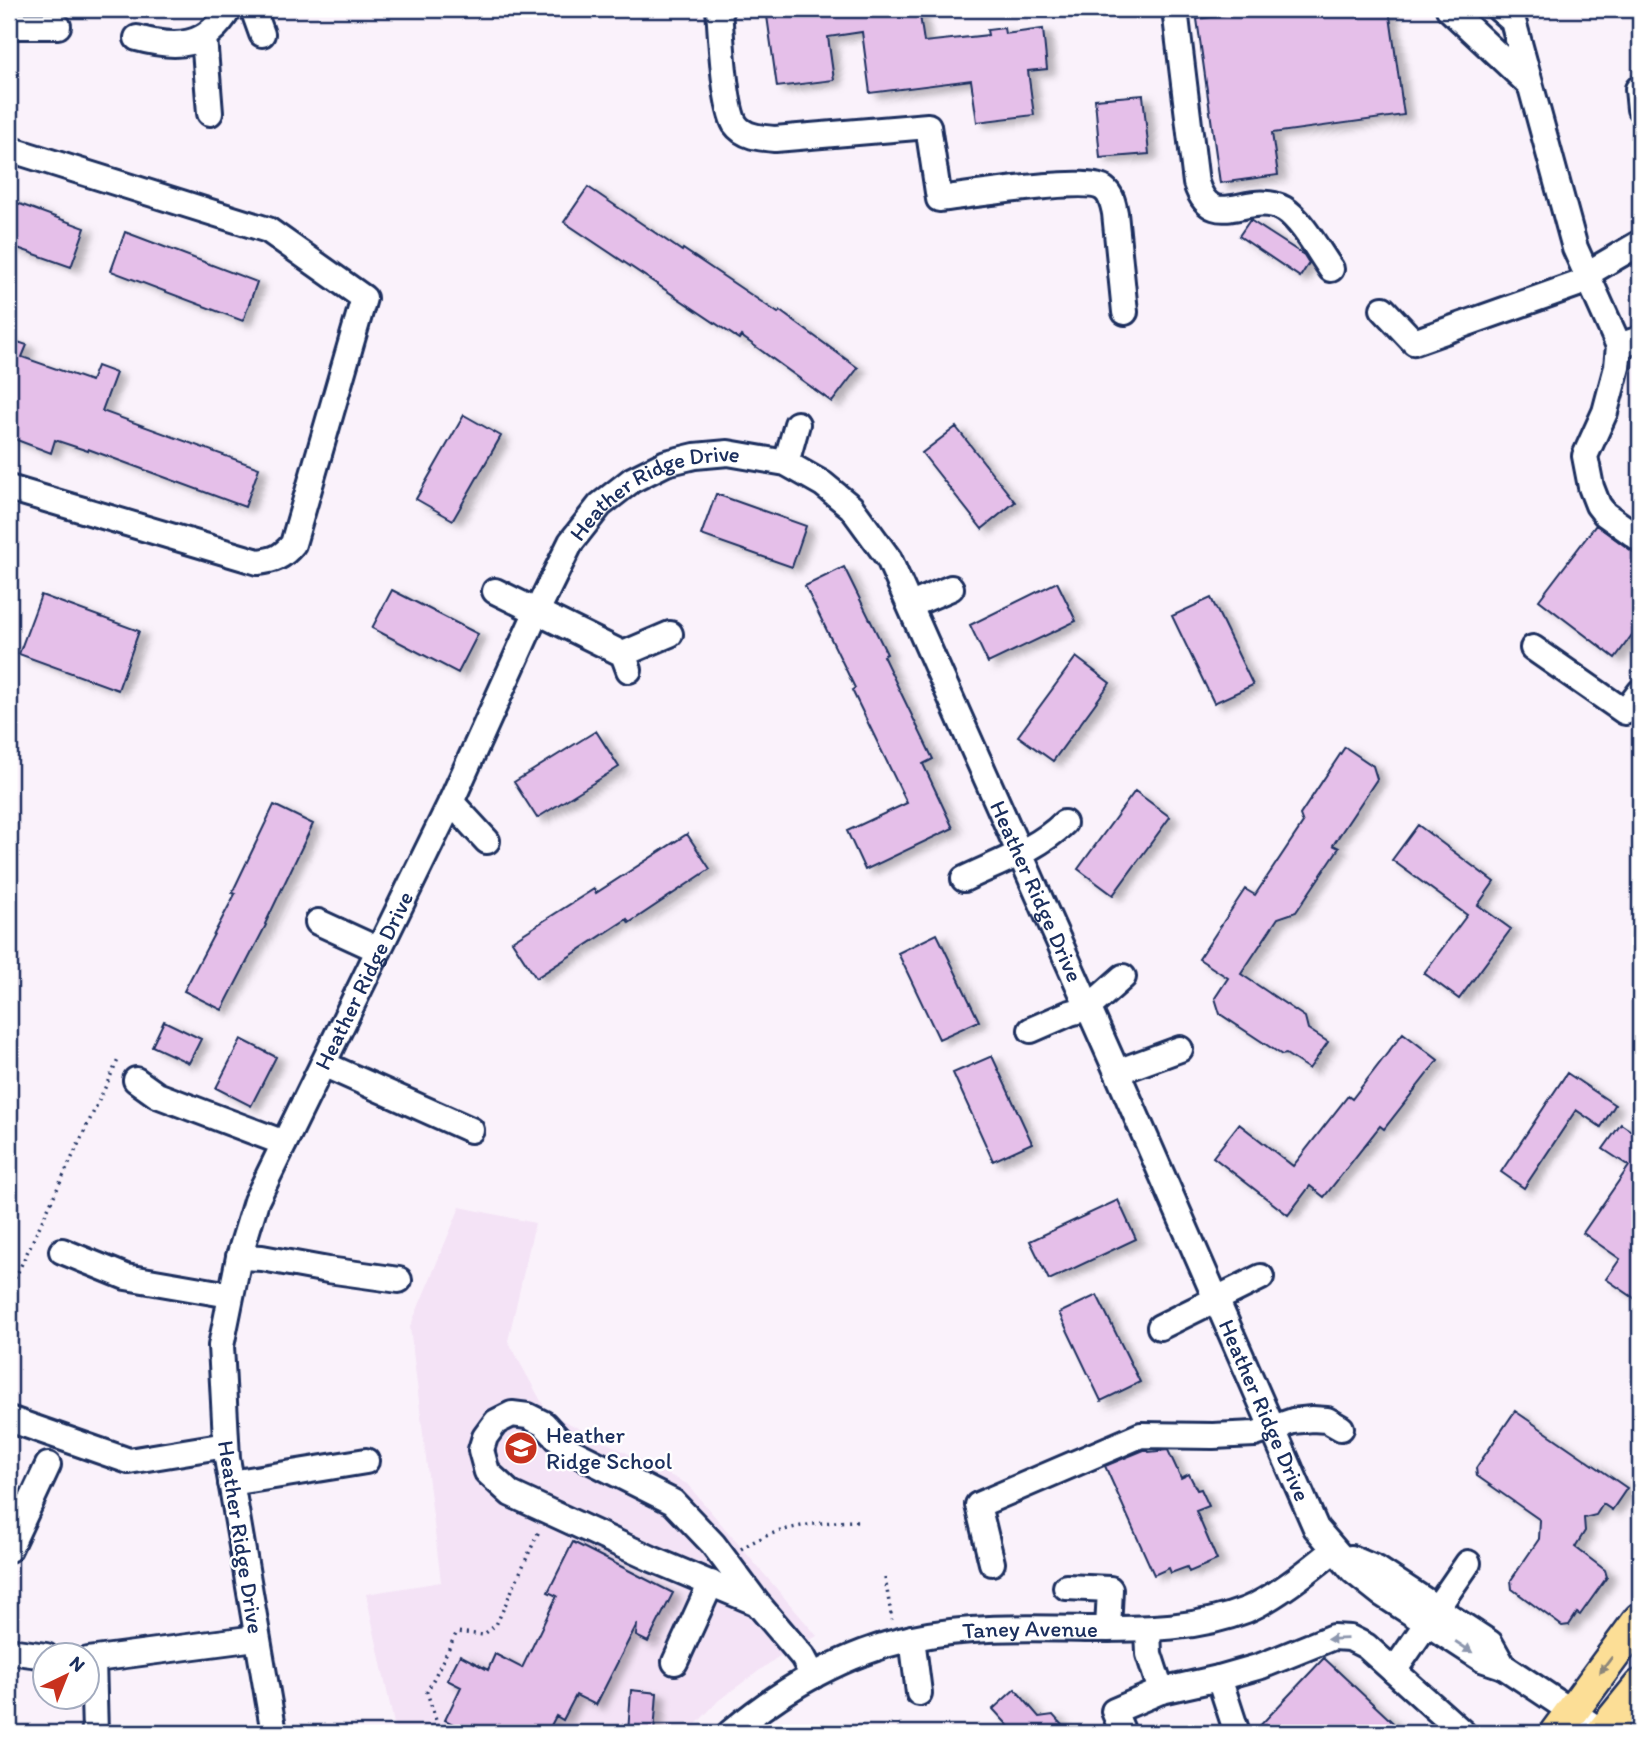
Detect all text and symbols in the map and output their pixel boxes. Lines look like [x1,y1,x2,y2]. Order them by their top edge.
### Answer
street label: Heather Ridge Drive [563,439,742,547]
street label: Heather Ridge Drive [984,796,1089,986]
street label: Heather Ridge Drive [308,886,419,1074]
street label: Heather Ridge Drive [1213,1315,1317,1505]
place label: Heather Ridge School [546,1421,673,1475]
school or university icon: Heather Ridge School [502,1429,540,1467]
street label: Heather Ridge Drive [212,1438,270,1636]
street label: Taney Avenue [961,1614,1098,1645]
one-way arrow [1326,1633,1348,1644]
north arrow [32,1640,102,1710]
one-way arrow [1454,1640,1473,1653]
text: N [65,1651,90,1677]
one-way arrow [1599,1656,1613,1674]

